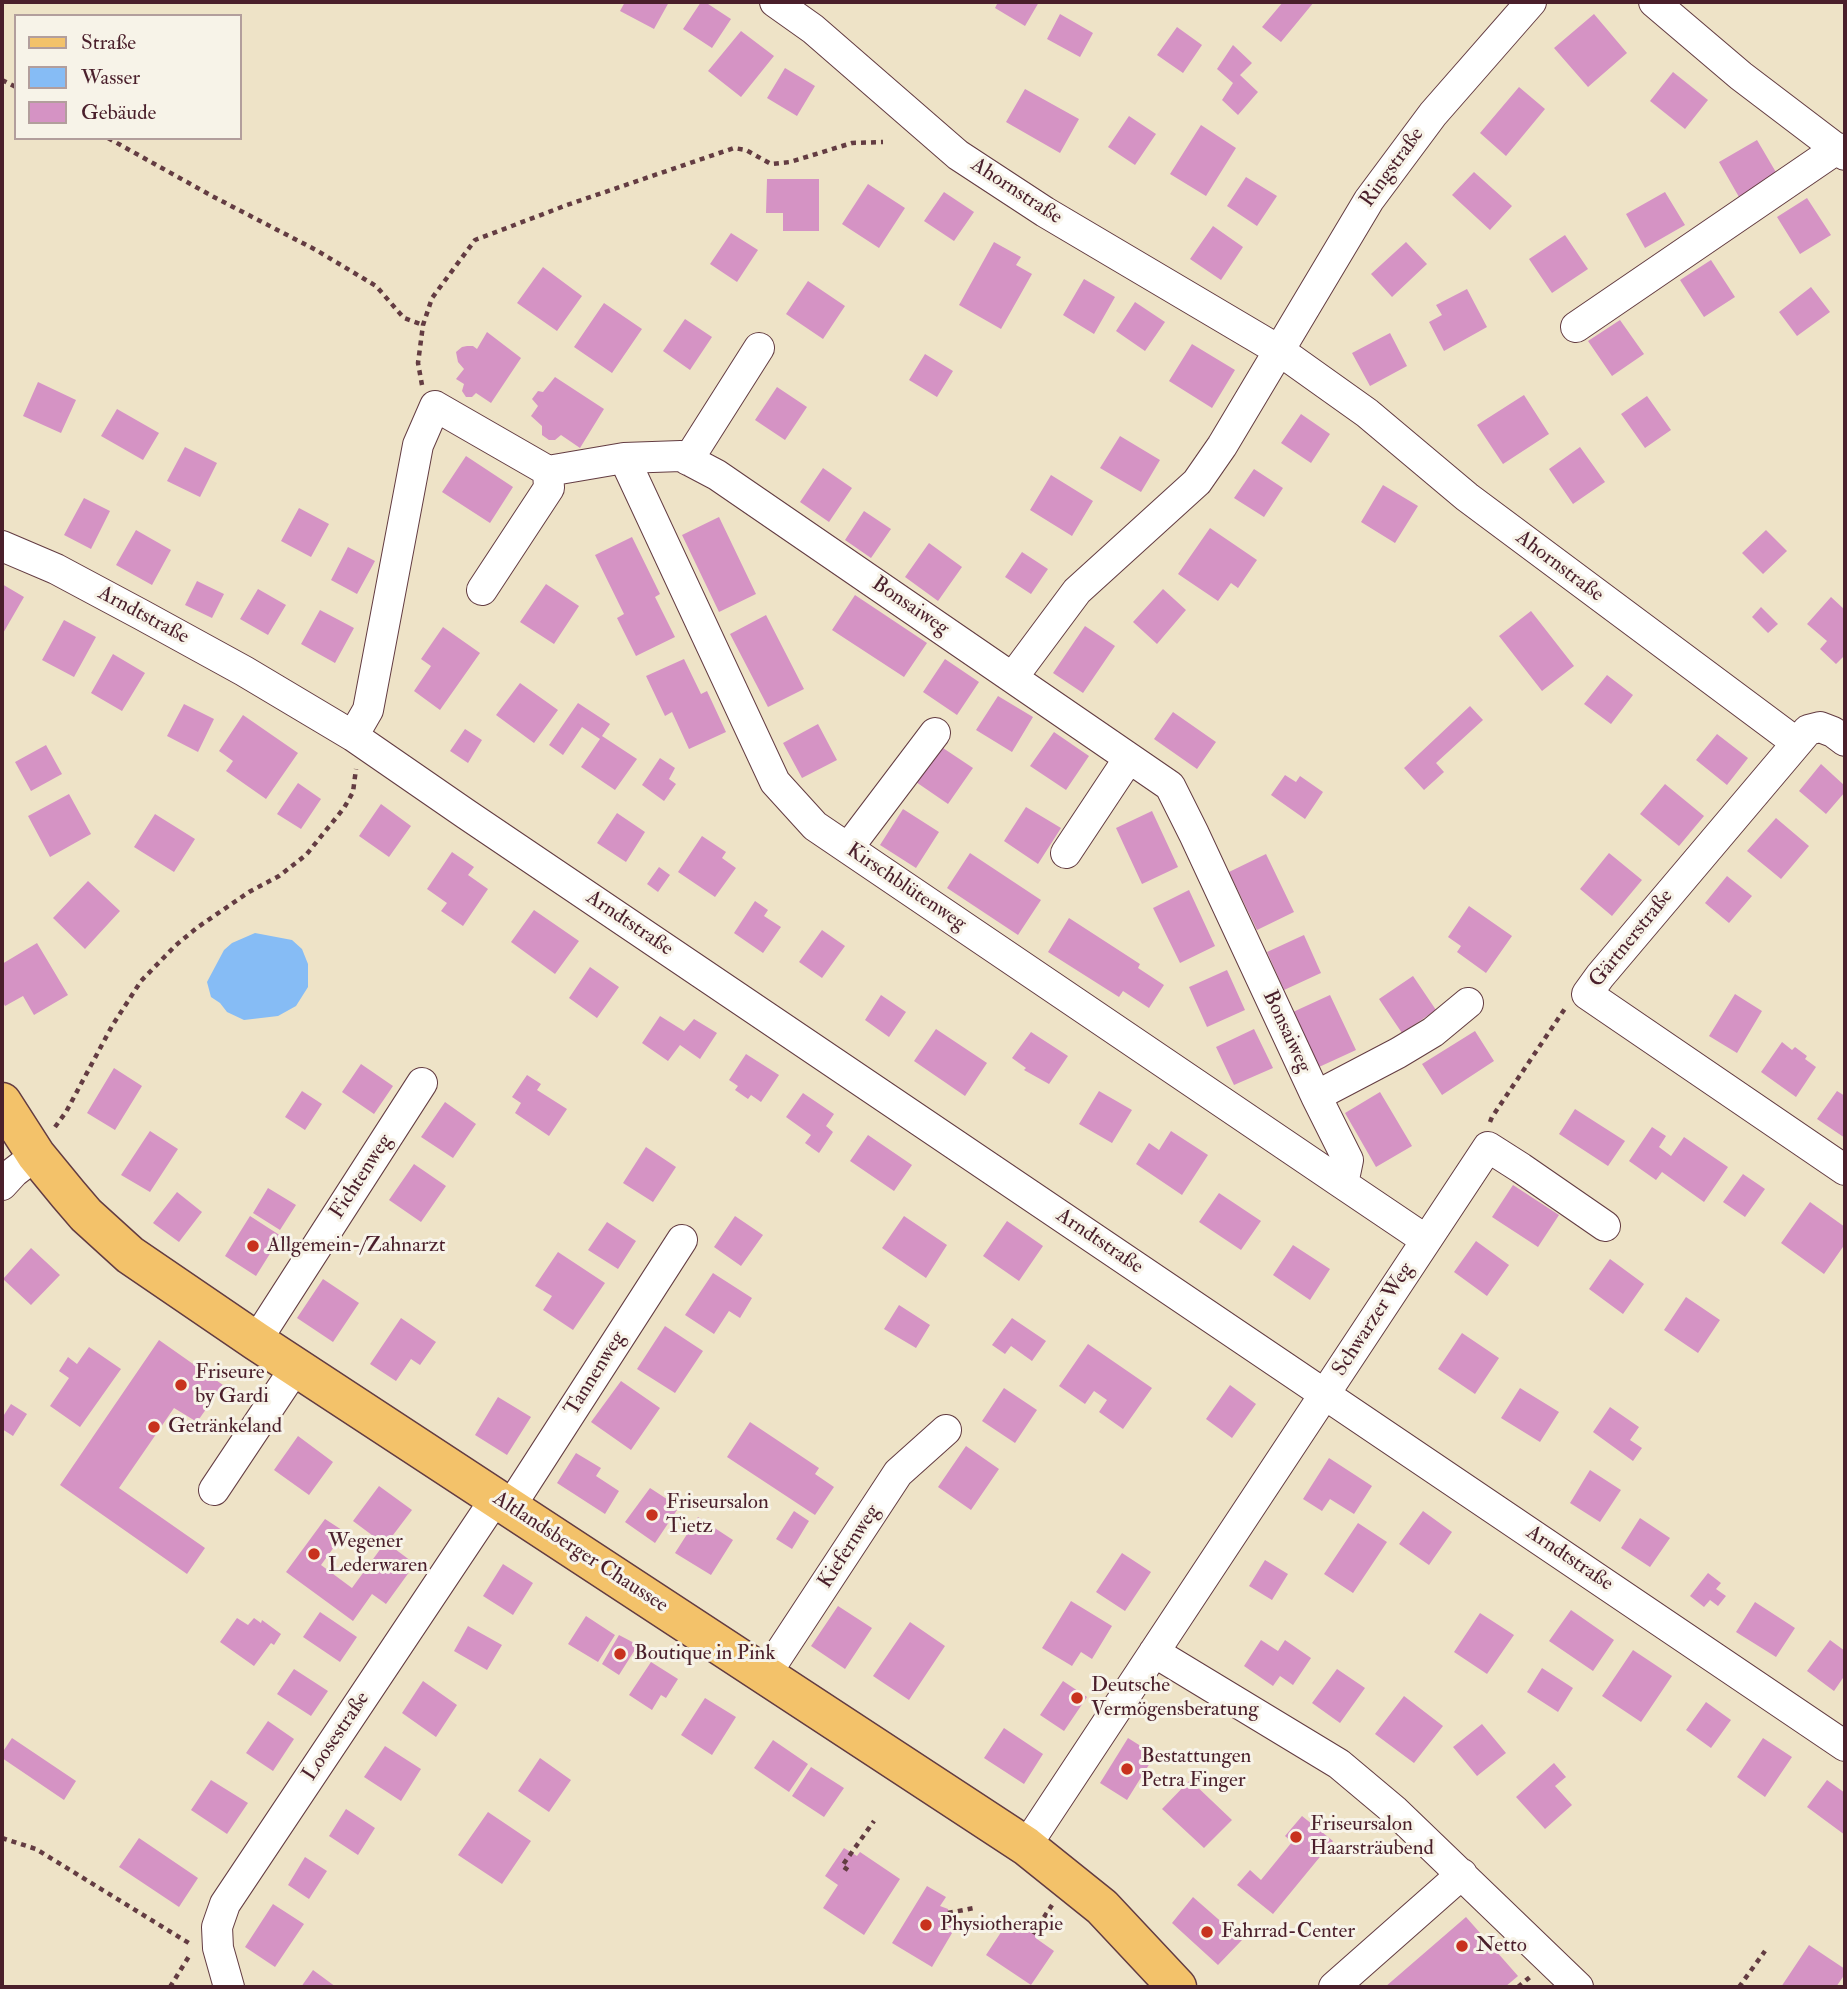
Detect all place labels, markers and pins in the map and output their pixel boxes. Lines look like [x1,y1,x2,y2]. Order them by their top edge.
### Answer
place label: Allgemein-/Zahnarzt [267,1233,446,1259]
marker: Allgemein-/Zahnarzt [245,1238,261,1254]
place label: Friseure by Gardi [195,1360,269,1410]
marker: Friseure by Gardi [173,1377,189,1393]
place label: Getränkeland [168,1414,282,1440]
marker: Getränkeland [146,1419,162,1435]
place label: Friseursalon Tietz [666,1490,769,1540]
marker: Friseursalon Tietz [644,1507,660,1523]
place label: Wegener Lederwaren [328,1529,428,1579]
marker: Wegener Lederwaren [306,1546,322,1562]
place label: Boutique in Pink [634,1641,775,1667]
marker: Boutique in Pink [612,1646,628,1662]
place label: Deutsche Vermögensberatung [1091,1673,1259,1723]
marker: Deutsche Vermögensberatung [1069,1690,1085,1706]
place label: Bestattungen Petra Finger [1141,1744,1251,1794]
marker: Bestattungen Petra Finger [1119,1761,1135,1777]
place label: Friseursalon Haarsträubend [1310,1812,1434,1862]
marker: Friseursalon Haarsträubend [1288,1829,1304,1845]
place label: Physiotherapie [940,1912,1063,1938]
marker: Physiotherapie [918,1917,934,1933]
place label: Fahrrad-Center [1221,1919,1355,1945]
marker: Fahrrad-Center [1199,1924,1215,1940]
place label: Netto [1476,1933,1527,1959]
marker: Netto [1454,1938,1470,1954]

